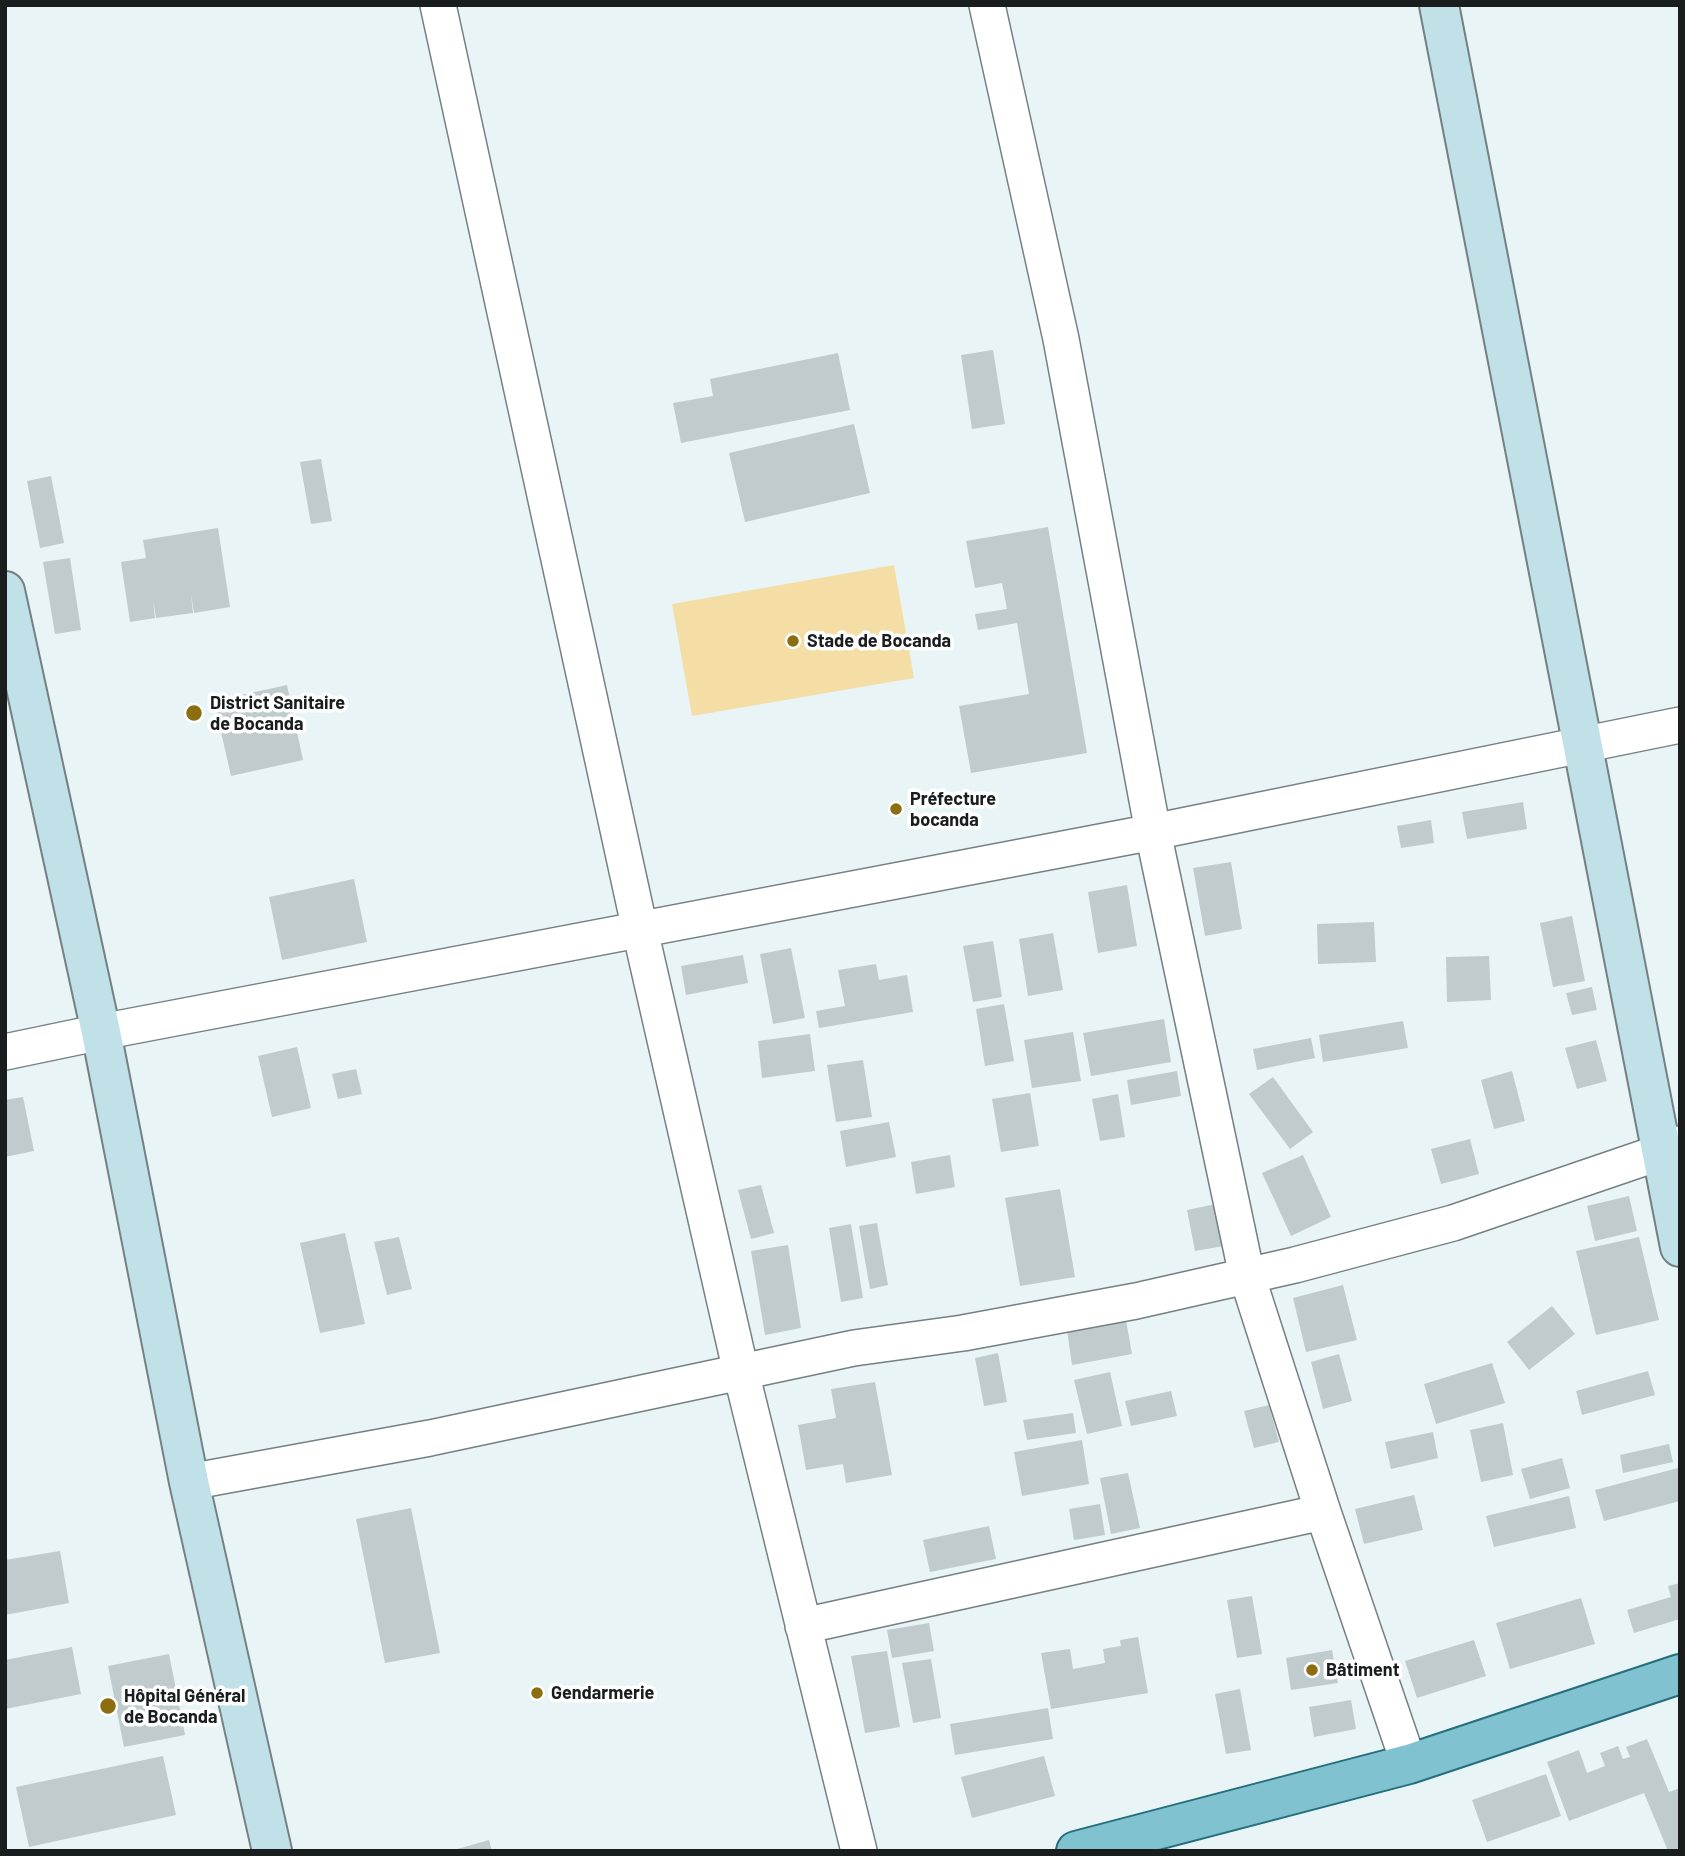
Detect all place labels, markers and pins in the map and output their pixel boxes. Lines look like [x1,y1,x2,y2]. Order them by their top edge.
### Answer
place label: Stade de Bocanda [807,630,951,652]
marker: Stade de Bocanda [785,633,801,649]
place label: District Sanitaire de Bocanda [210,692,345,734]
marker: District Sanitaire de Bocanda [184,703,204,723]
place label: Préfecture bocanda [910,788,996,830]
marker: Préfecture bocanda [888,801,904,817]
place label: Bâtiment [1326,1659,1400,1681]
marker: Bâtiment [1304,1662,1320,1678]
place label: Gendarmerie [551,1682,654,1704]
place label: Hôpital Général de Bocanda [124,1685,245,1728]
marker: Gendarmerie [529,1685,545,1701]
marker: Hôpital Général de Bocanda [98,1696,118,1716]

